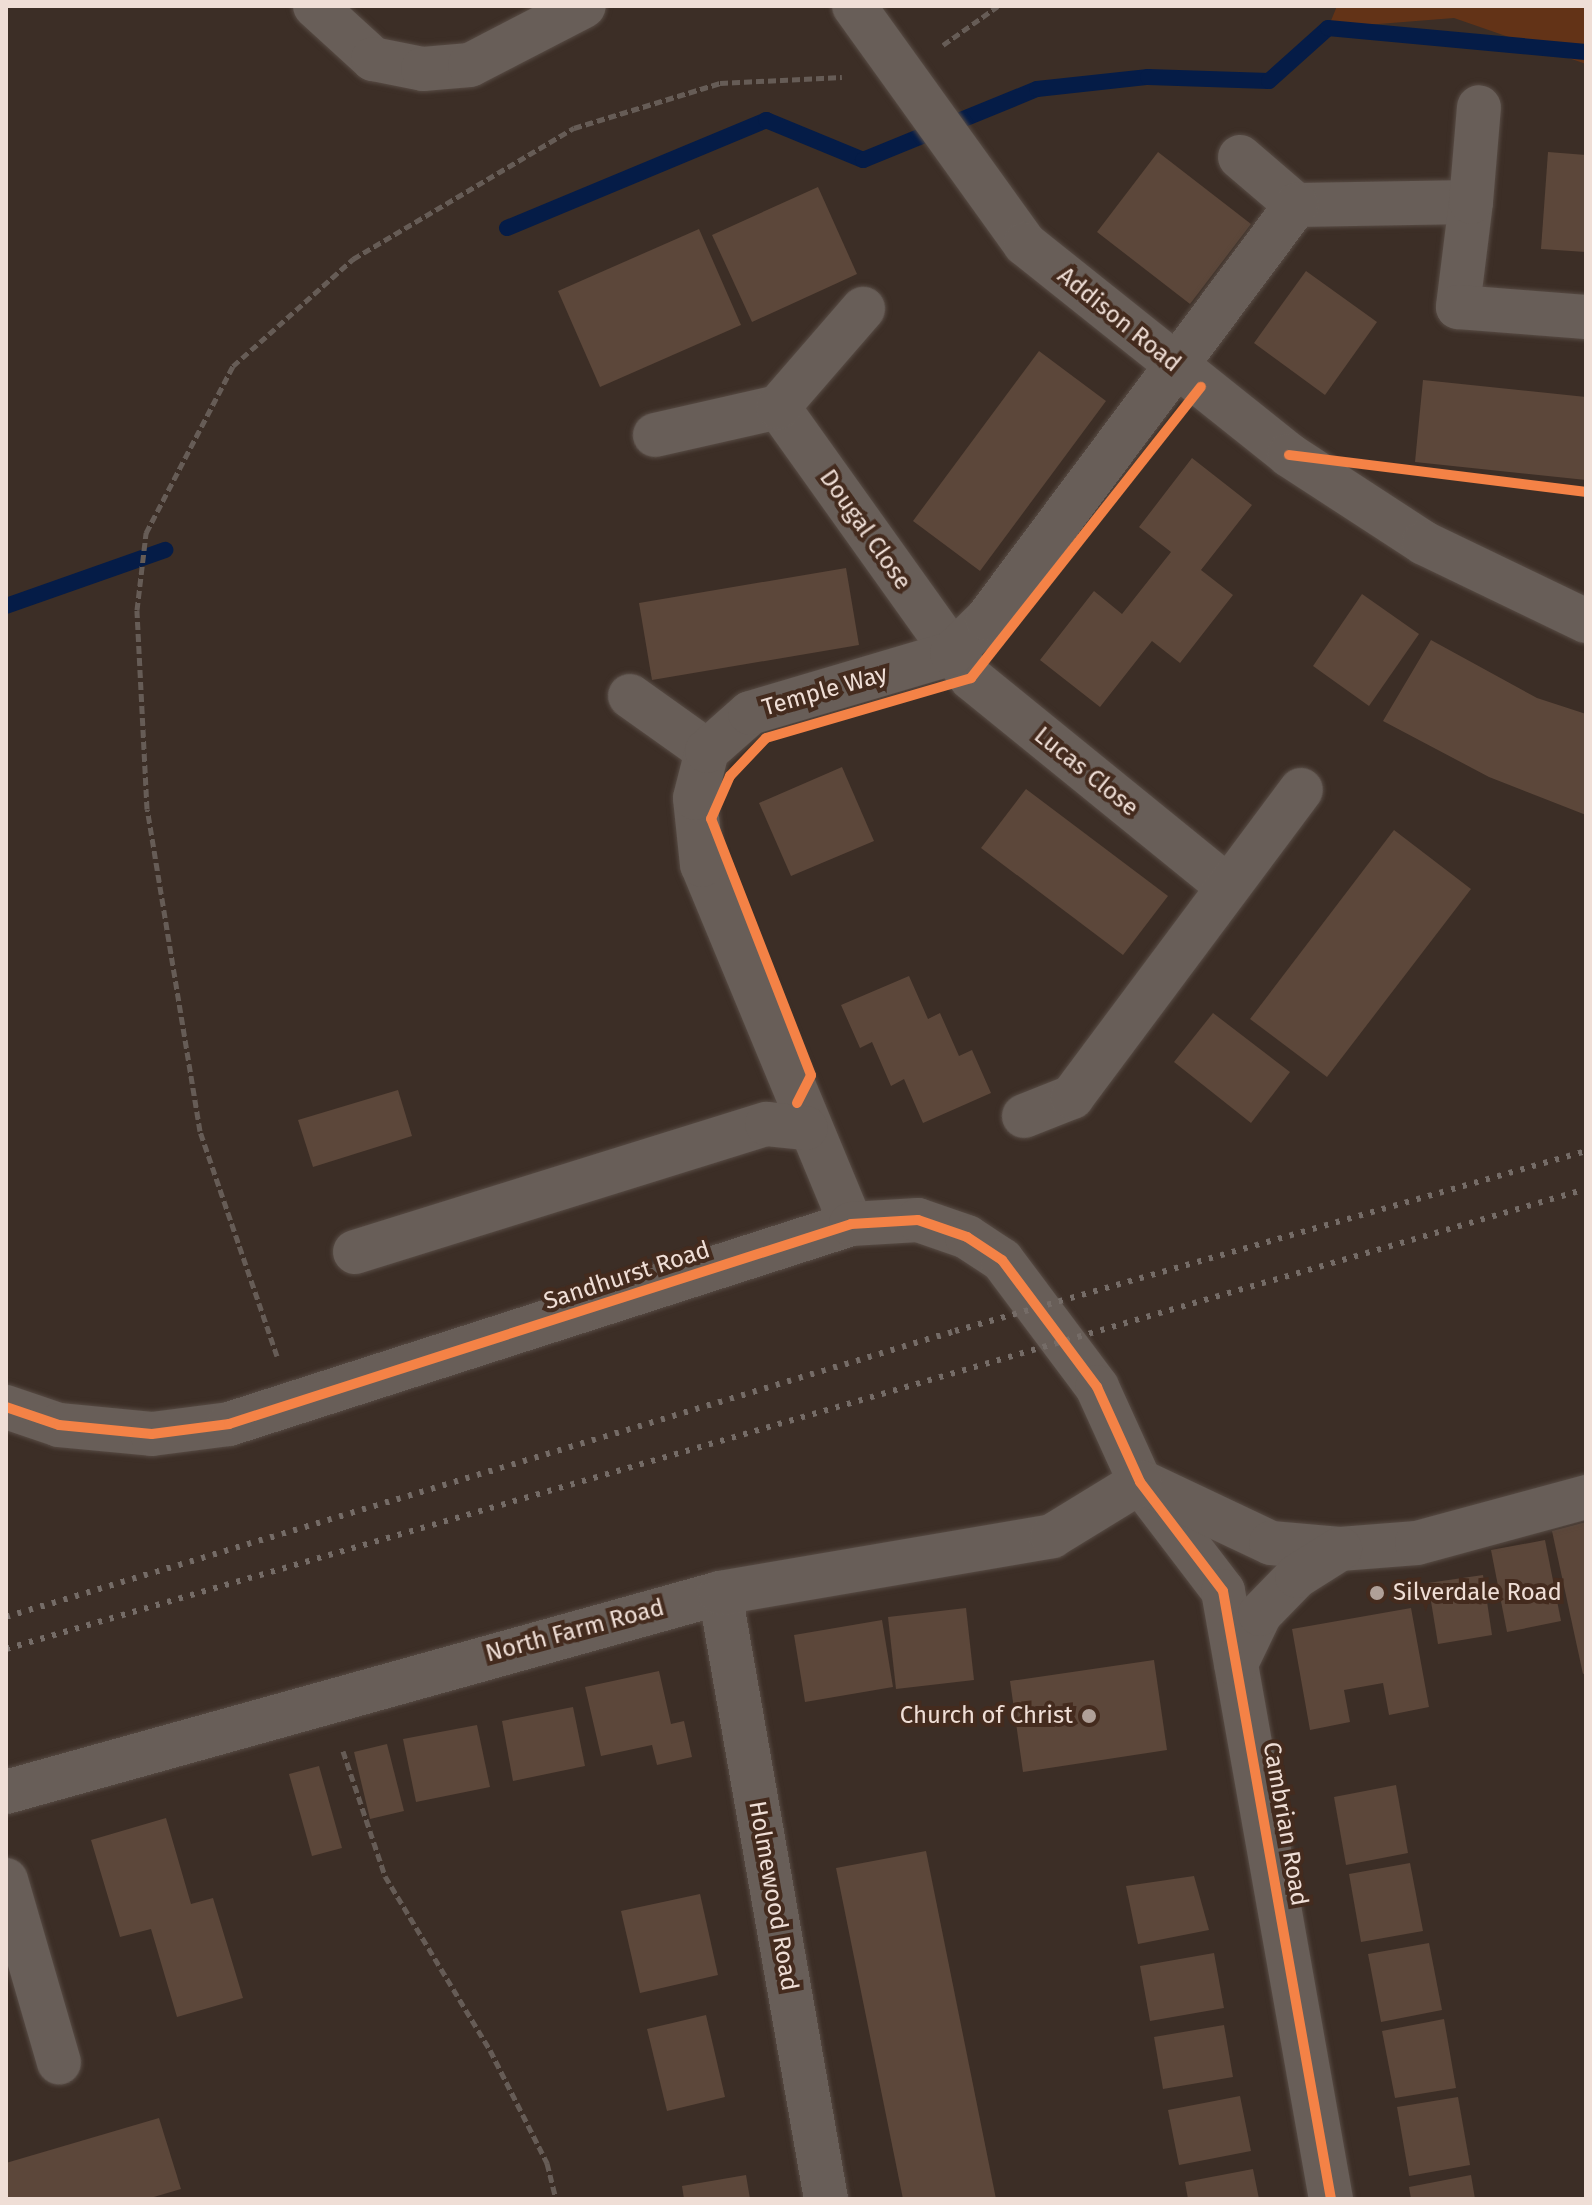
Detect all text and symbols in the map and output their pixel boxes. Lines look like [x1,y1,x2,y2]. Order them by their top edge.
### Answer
street label: Addison Road [1052,262,1186,378]
street label: Dougal Close [813,464,917,596]
street label: Temple Way [759,659,891,723]
street label: Lucas Close [1028,721,1144,823]
street label: Sandhurst Road [540,1236,714,1316]
place label: Silverdale Road [1393,1579,1562,1607]
marker: Silverdale Road [1368,1584,1386,1602]
street label: North Farm Road [483,1593,667,1669]
place label: Church of Christ [900,1702,1073,1730]
marker: Church of Christ [1080,1707,1098,1725]
street label: Cambrian Road [1256,1740,1314,1908]
street label: Holmewood Road [742,1799,804,1993]

